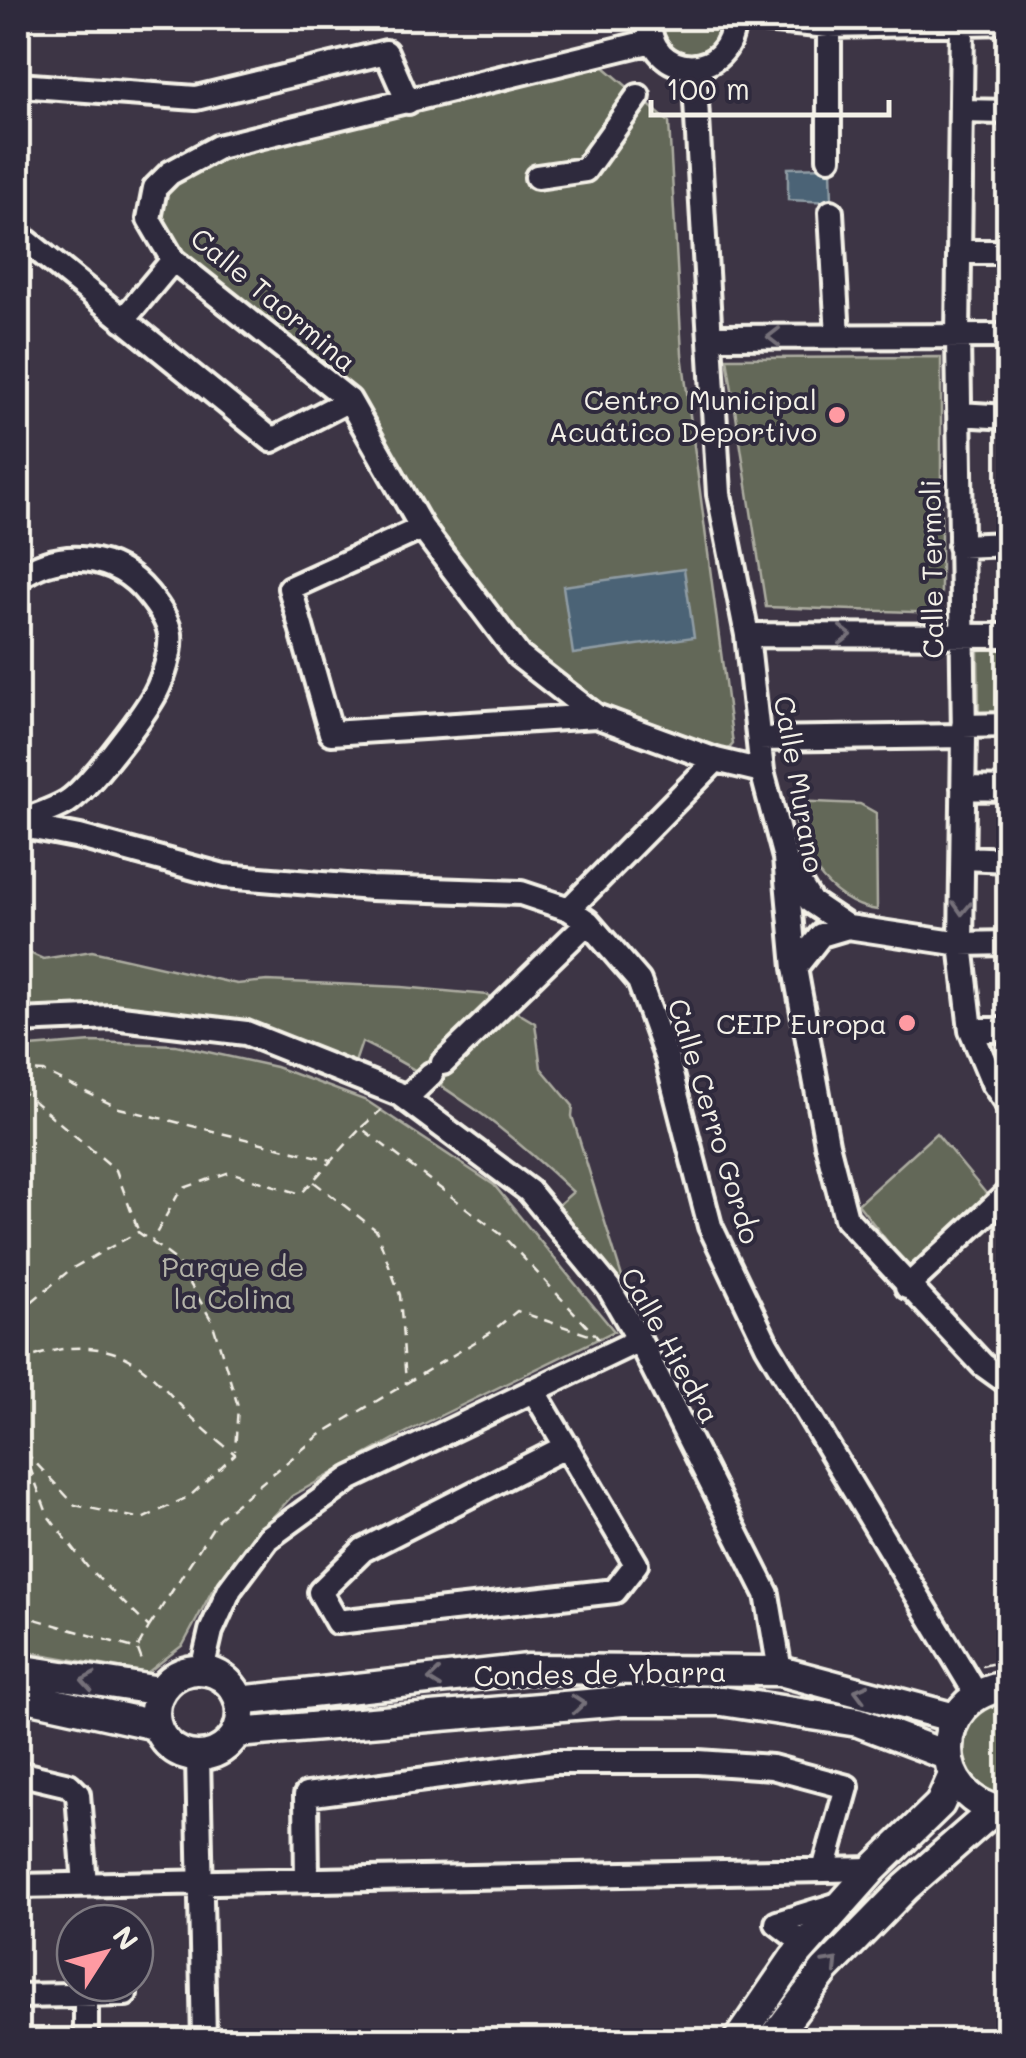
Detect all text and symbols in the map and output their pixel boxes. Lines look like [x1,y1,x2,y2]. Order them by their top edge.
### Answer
scale bar [651,55,888,117]
text: 100 m [666,68,750,108]
street label: Calle Taormina [184,219,364,379]
one-way arrow [765,326,780,348]
place label: Centro Municipal Acuático Deportivo [549,381,817,449]
marker: Centro Municipal Acuático Deportivo [826,404,848,426]
street label: Calle Termoli [911,479,951,659]
one-way arrow [838,624,853,646]
street label: Calle Murano [767,693,833,875]
one-way arrow [952,900,973,916]
street label: Calle Cerro Gordo [661,994,769,1248]
place label: CEIP Europa [716,1005,887,1041]
marker: CEIP Europa [896,1012,918,1034]
park label: Parque de la Colina [161,1248,305,1316]
street label: Calle Hiedra [613,1261,729,1429]
street label: Condes de Ybarra [473,1653,727,1693]
one-way arrow [426,1668,442,1689]
one-way arrow [80,1671,97,1692]
one-way arrow [853,1683,870,1704]
one-way arrow [570,1694,586,1716]
north arrow [55,1903,155,2003]
text: N [105,1919,147,1957]
one-way arrow [820,1957,838,1975]

